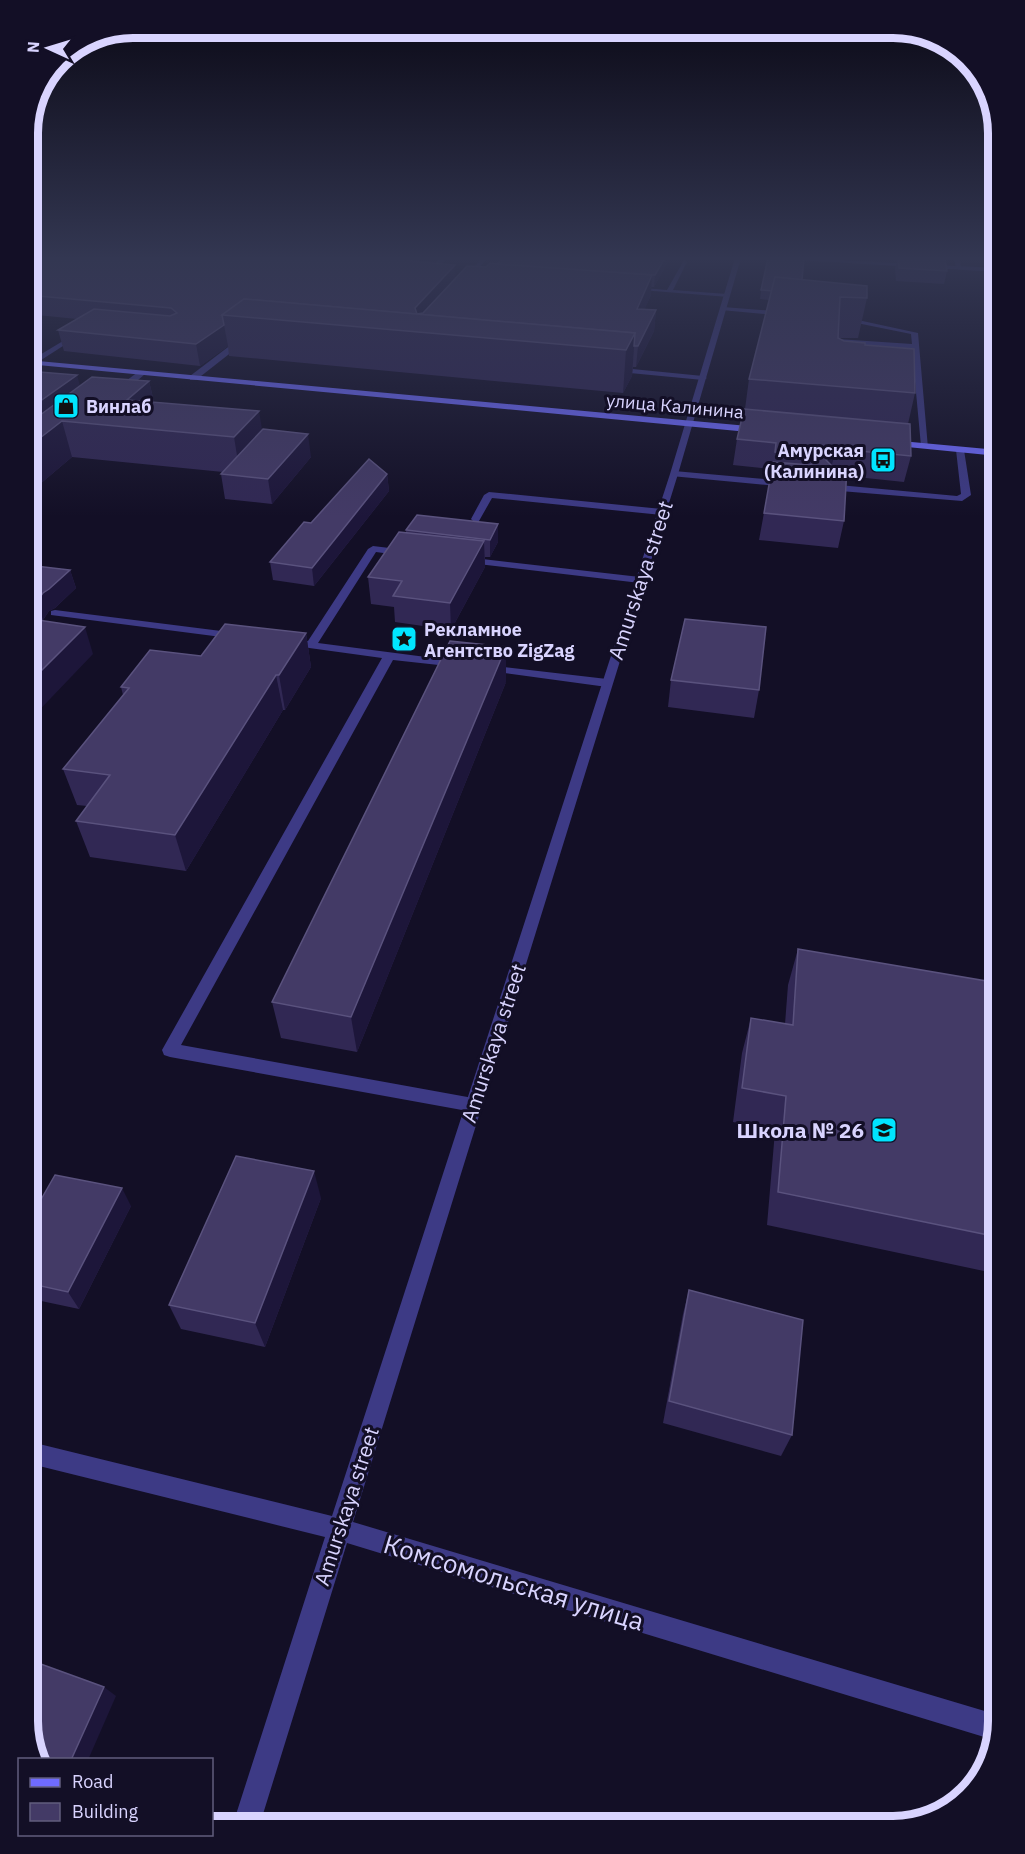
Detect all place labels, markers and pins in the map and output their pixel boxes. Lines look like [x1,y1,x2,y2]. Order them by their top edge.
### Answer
shop icon: Винлаб [51,391,81,421]
place label: Винлаб [86,395,151,418]
place label: Амурская (Калинина) [764,439,864,483]
bus stop icon: Амурская (Калинина) [868,445,898,475]
place label: Рекламное Агентство ZigZag [424,618,575,662]
place icon: Рекламное Агентство ZigZag [389,624,419,654]
school or university icon: Школа № 26 [869,1115,899,1145]
place label: Школа № 26 [736,1116,864,1144]

